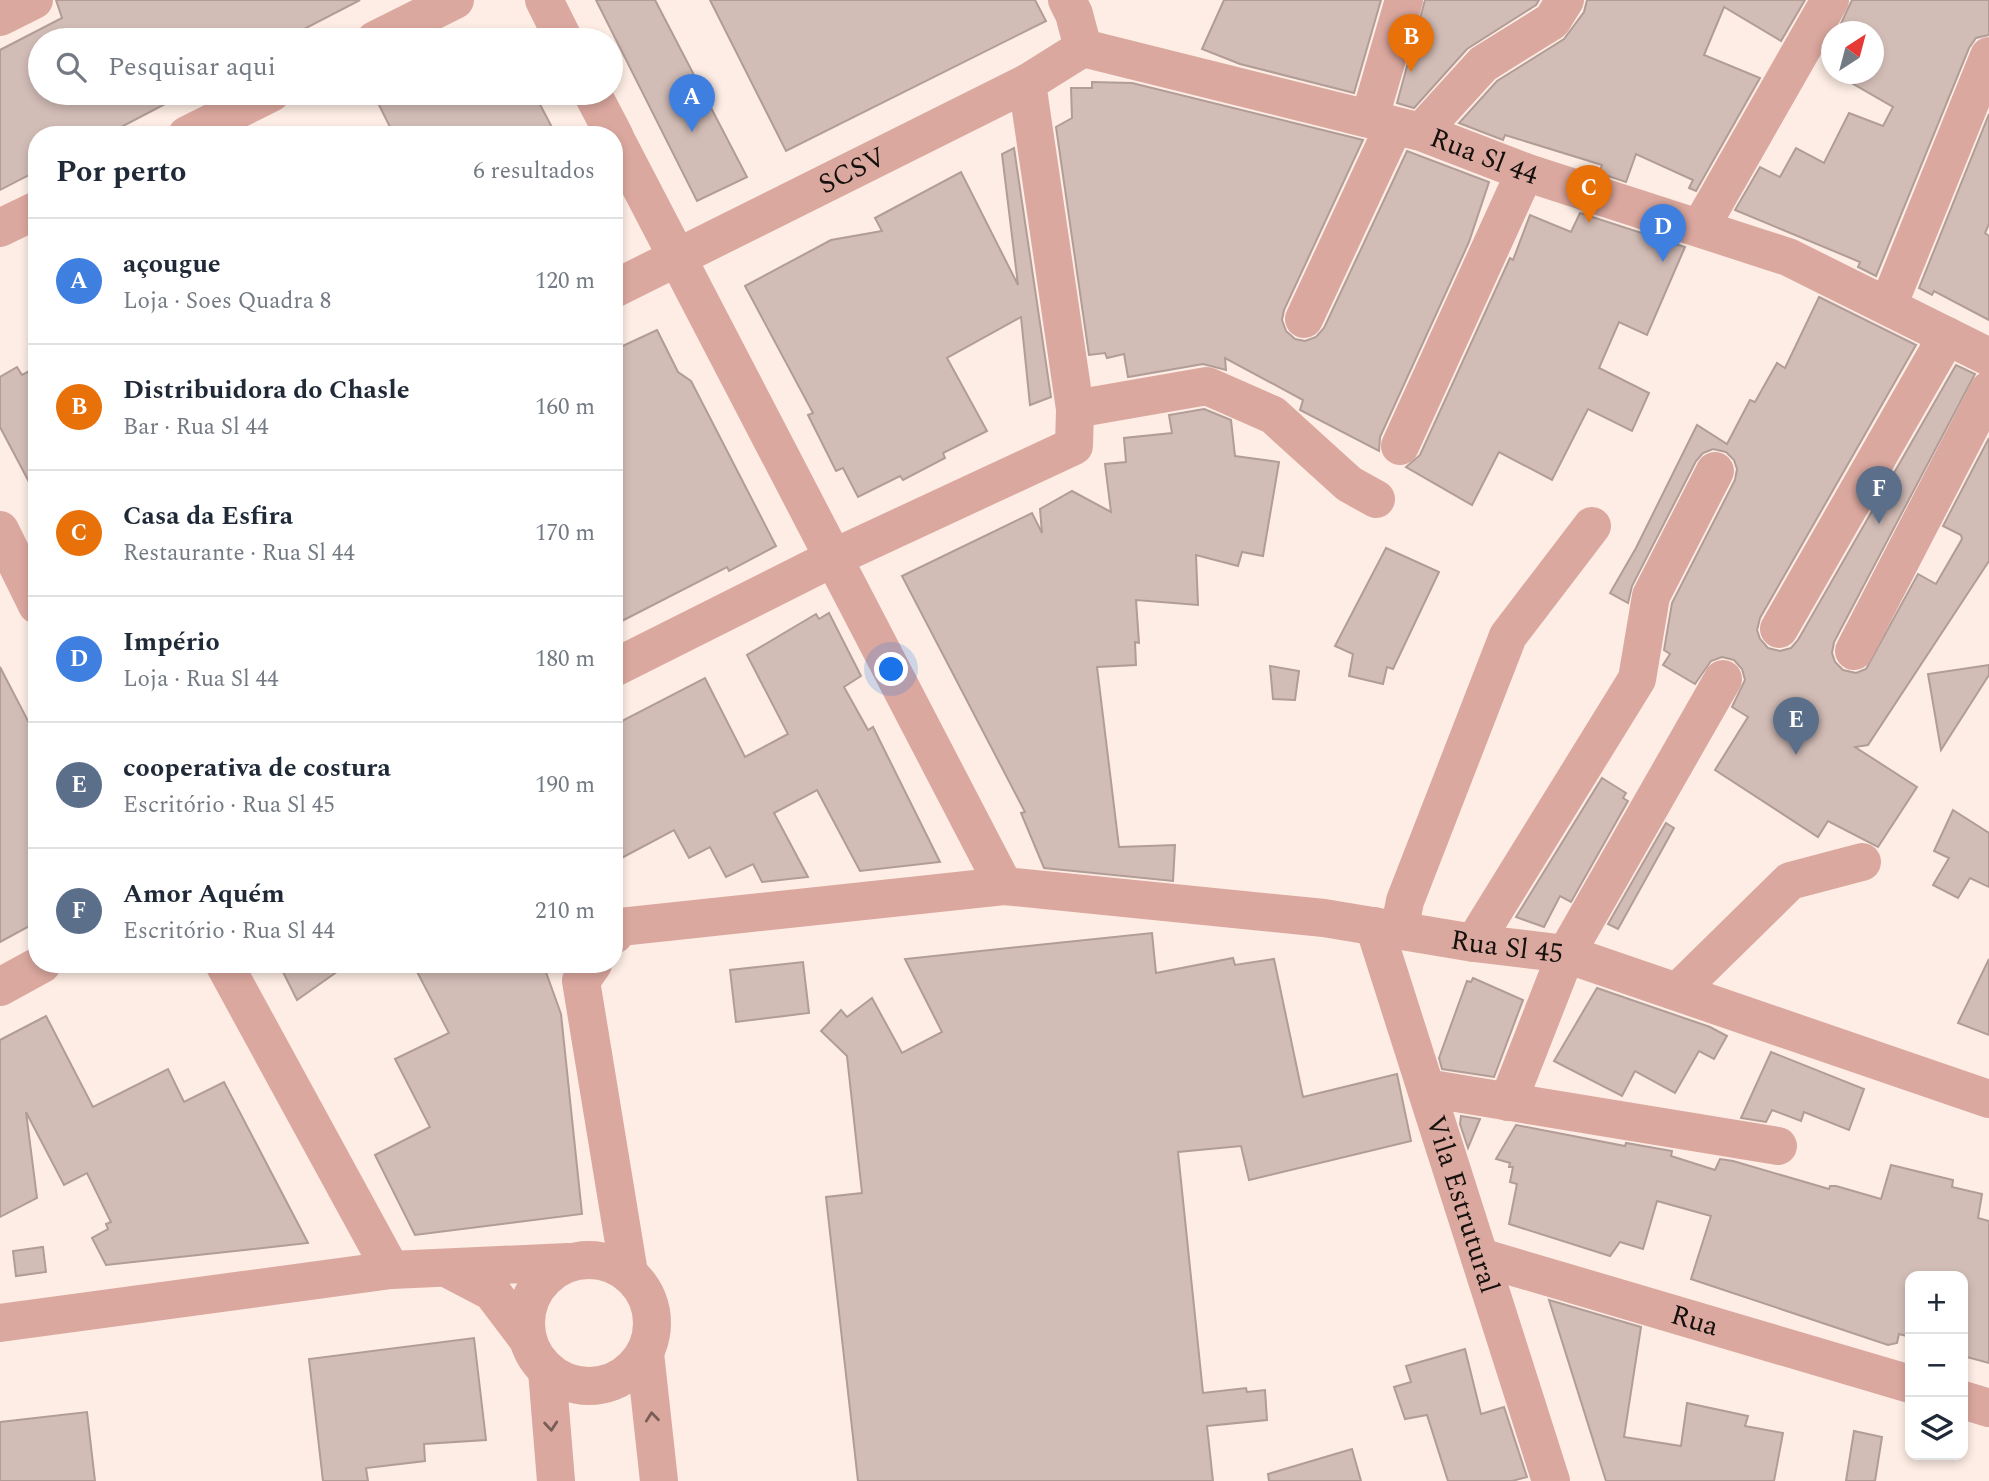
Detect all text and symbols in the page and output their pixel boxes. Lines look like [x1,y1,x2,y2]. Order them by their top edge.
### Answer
pin: B [1388,14,1434,72]
north arrow [1821,21,1884,84]
search box [28,28,623,105]
text: Pesquisar aqui [108,47,276,87]
icon: search [52,48,90,86]
pin: A [669,74,715,132]
street label: Rua Sl 44 [1424,116,1544,196]
street label: SCSV [811,135,893,205]
text: Por perto [56,149,186,195]
text: 6 resultados [473,154,595,189]
pin: C [1566,165,1612,223]
pin: D [1640,204,1686,262]
text: açougue [123,244,221,284]
text: A [70,264,88,299]
text: 120 m [535,264,595,299]
text: Loja · Soes Quadra 8 [123,284,331,319]
text: Distribuidora do Chasle [123,370,410,410]
text: B [71,390,87,425]
text: 160 m [535,390,595,425]
text: Bar · Rua Sl 44 [123,410,269,445]
pin: F [1856,466,1902,524]
text: Casa da Esfira [123,496,293,536]
text: C [71,516,87,551]
text: 170 m [535,516,595,551]
text: Restaurante · Rua Sl 44 [123,536,355,571]
text: Império [123,622,220,662]
text: D [70,642,88,677]
text: 180 m [535,642,595,677]
your location [874,652,908,686]
text: Loja · Rua Sl 44 [123,662,279,697]
pin: E [1773,697,1819,755]
text: cooperativa de costura [123,748,391,788]
text: E [71,768,87,803]
text: 190 m [535,768,595,803]
text: Escritório · Rua Sl 45 [123,788,335,823]
text: Amor Aquém [123,874,285,914]
text: F [72,894,86,929]
text: 210 m [535,894,595,929]
text: Escritório · Rua Sl 44 [123,914,335,949]
street label: Rua Sl 45 [1447,918,1566,975]
street label: Vila Estrutural [1414,1110,1511,1299]
map controls [1905,1271,1968,1460]
button: + [1905,1271,1968,1334]
street label: Rua [1666,1293,1724,1348]
button: − [1905,1334,1968,1397]
button: layers [1905,1397,1968,1460]
one-way arrow [645,1411,660,1423]
one-way arrow [543,1421,558,1432]

